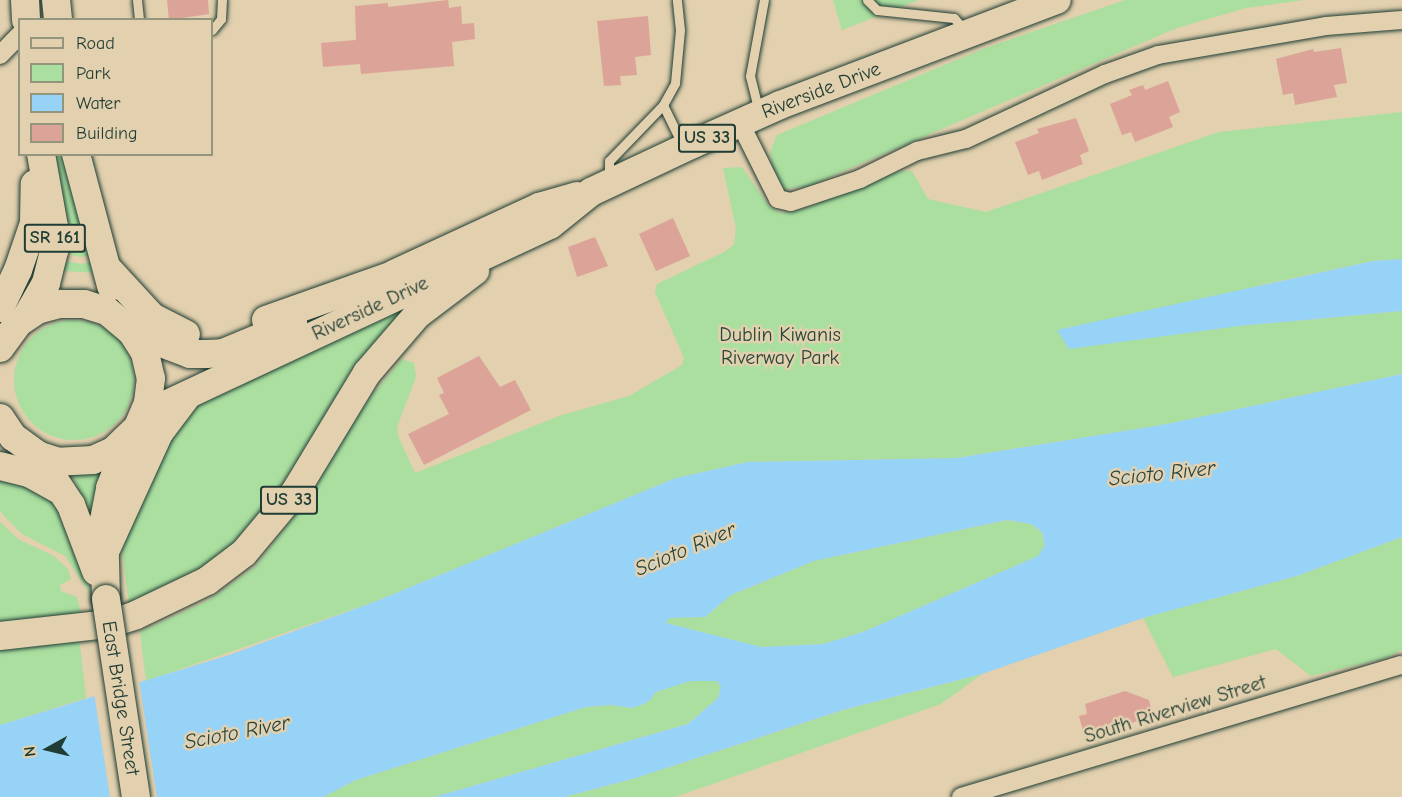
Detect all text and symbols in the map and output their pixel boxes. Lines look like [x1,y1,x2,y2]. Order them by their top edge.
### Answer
legend [18,18,213,156]
text: Road [76,33,115,54]
street label: Riverside Drive [758,56,884,124]
text: Park [76,63,110,84]
text: Water [76,93,120,114]
text: Building [76,123,138,144]
road number: US 33 [677,123,737,153]
road number: SR 161 [23,223,86,253]
street label: Riverside Drive [308,271,432,345]
park label: Dublin Kiwanis Riverway Park [719,322,841,369]
water label: Scioto River [1108,455,1216,491]
road number: US 33 [259,485,319,515]
water label: Scioto River [631,517,739,581]
street label: East Bridge Street [97,619,145,777]
street label: South Riverview Street [1081,670,1269,748]
water label: Scioto River [182,709,292,755]
north arrow [18,719,78,779]
text: N [21,745,40,758]

